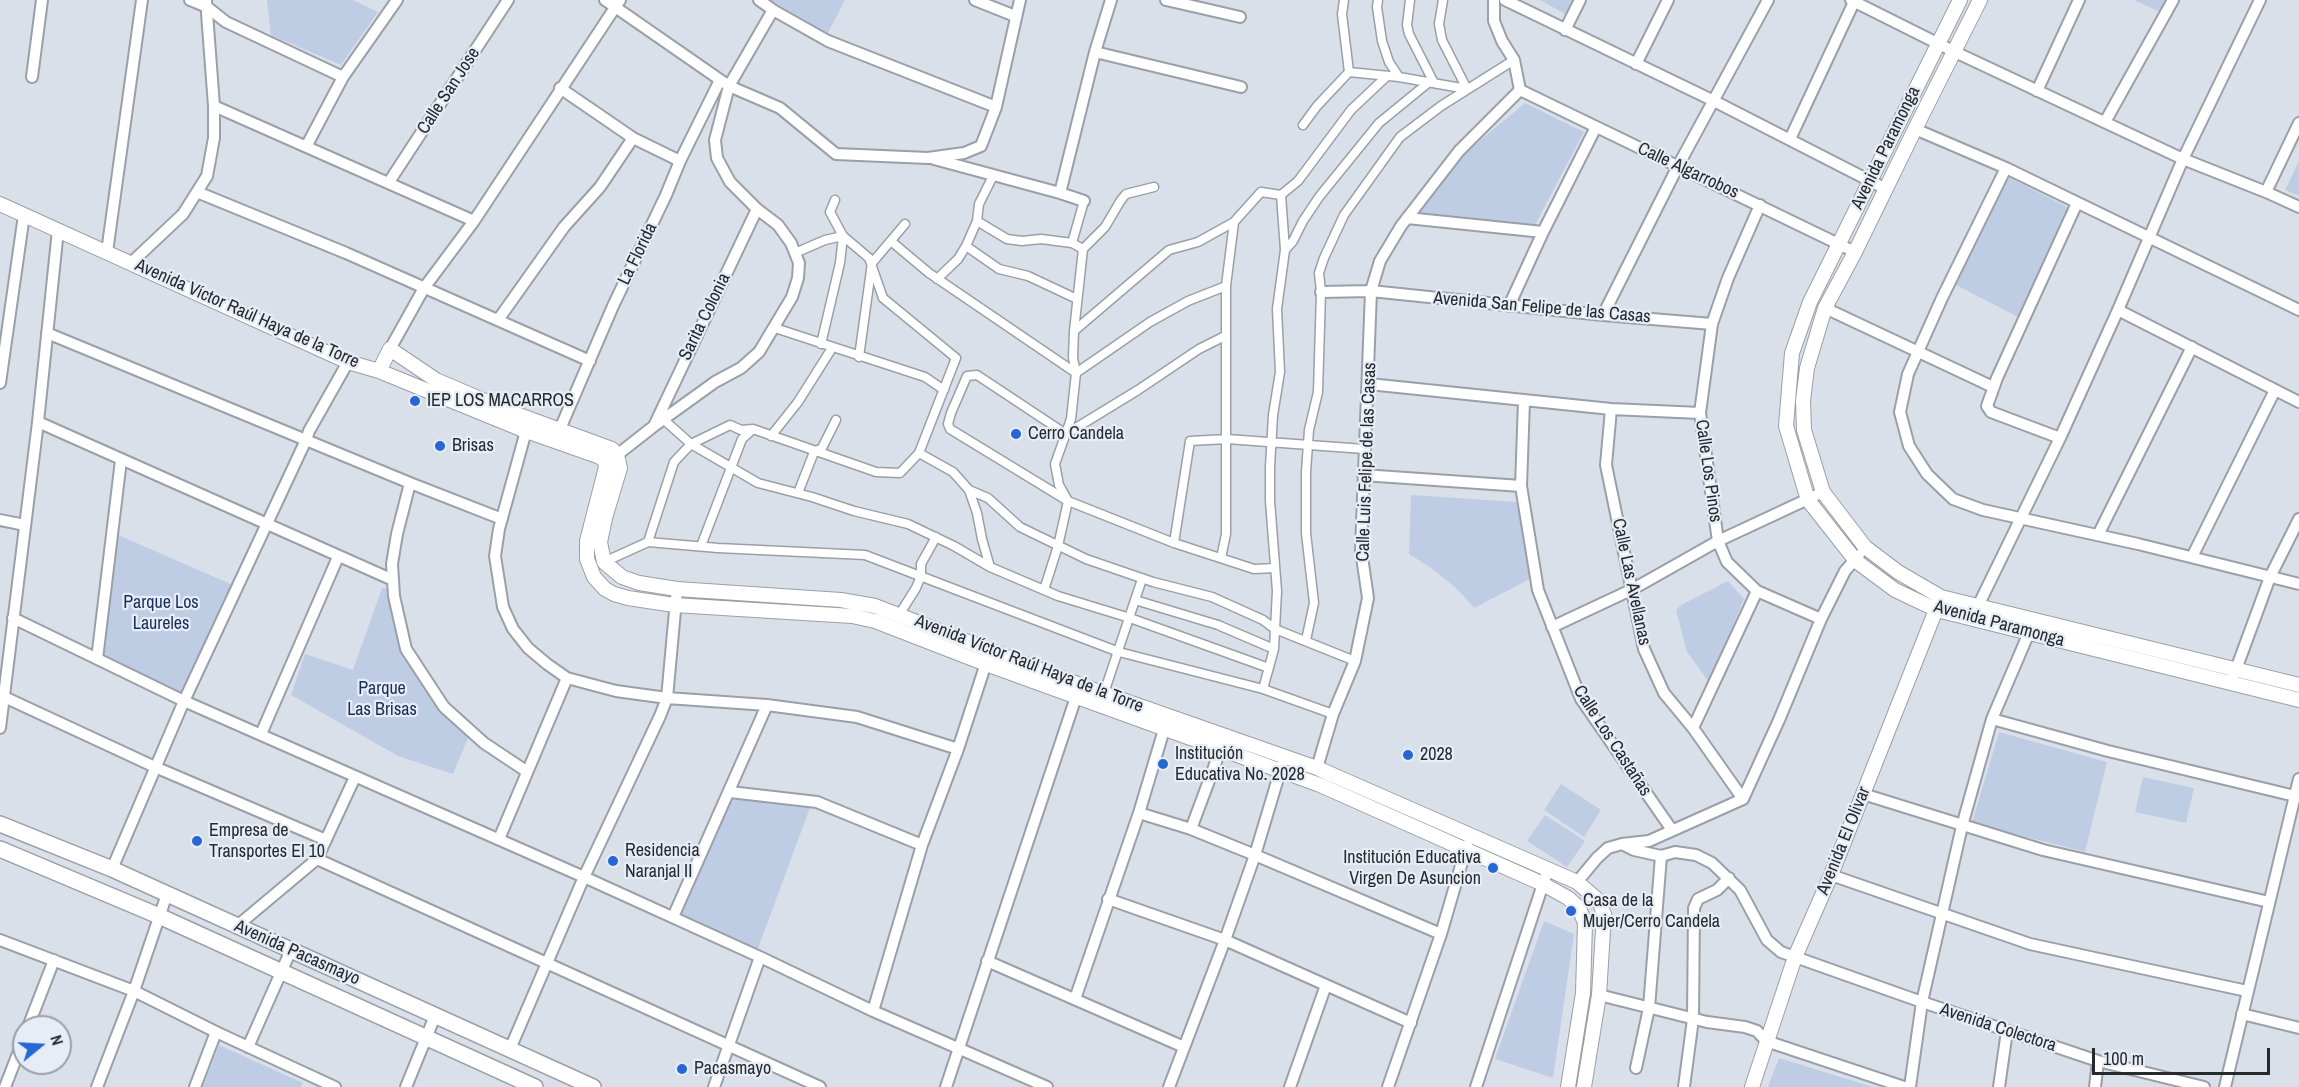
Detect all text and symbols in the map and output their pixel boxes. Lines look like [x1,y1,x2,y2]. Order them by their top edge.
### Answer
street label: Calle San Jose [413,43,485,139]
street label: Avenida Paramonga [1847,83,1925,213]
street label: Calle Algarrobos [1634,138,1742,204]
street label: La Florida [614,219,662,289]
street label: Avenida Víctor Raúl Haya de la Torre [132,255,362,373]
street label: Sarita Colonia [675,270,735,364]
street label: Avenida San Felipe de las Casas [1432,288,1652,328]
street label: Calle Luis Felipe de las Casas [1353,362,1381,562]
place label: IEP LOS MACARROS [427,390,574,412]
marker: IEP LOS MACARROS [408,394,422,408]
street label: Calle Los Pinos [1690,418,1726,524]
place label: Cerro Candela [1028,423,1124,445]
marker: Cerro Candela [1009,427,1023,441]
place label: Brisas [452,435,494,457]
marker: Brisas [433,439,447,453]
street label: Calle Las Avellanas [1607,516,1655,648]
park label: Parque Los Laureles [123,592,199,634]
street label: Avenida Paramonga [1931,596,2067,652]
street label: Avenida Víctor Raúl Haya de la Torre [912,610,1146,718]
park label: Parque Las Brisas [347,678,417,720]
street label: Calle Los Castañas [1568,681,1656,801]
place label: Institución Educativa No. 2028 [1175,743,1305,786]
place label: 2028 [1420,744,1453,766]
marker: 2028 [1401,748,1415,762]
marker: Institución Educativa No. 2028 [1156,757,1170,771]
street label: Avenida El Olivar [1813,784,1875,898]
place label: Empresa de Transportes El 10 [209,820,325,862]
marker: Empresa de Transportes El 10 [190,834,204,848]
place label: Residencia Naranjal II [625,840,700,882]
place label: Institución Educativa Virgen De Asuncion [1343,847,1481,890]
marker: Residencia Naranjal II [606,854,620,868]
marker: Institución Educativa Virgen De Asuncion [1486,861,1500,875]
place label: Casa de la Mujer/Cerro Candela [1583,890,1720,932]
marker: Casa de la Mujer/Cerro Candela [1564,904,1578,918]
street label: Avenida Pacasmayo [231,916,363,990]
street label: Avenida Colectora [1937,999,2059,1057]
north arrow [12,1015,72,1075]
text: N [45,1032,69,1048]
scale bar [2095,1036,2274,1074]
text: 100 m [2103,1046,2144,1071]
place label: Pacasmayo [694,1058,771,1080]
marker: Pacasmayo [675,1062,689,1076]

